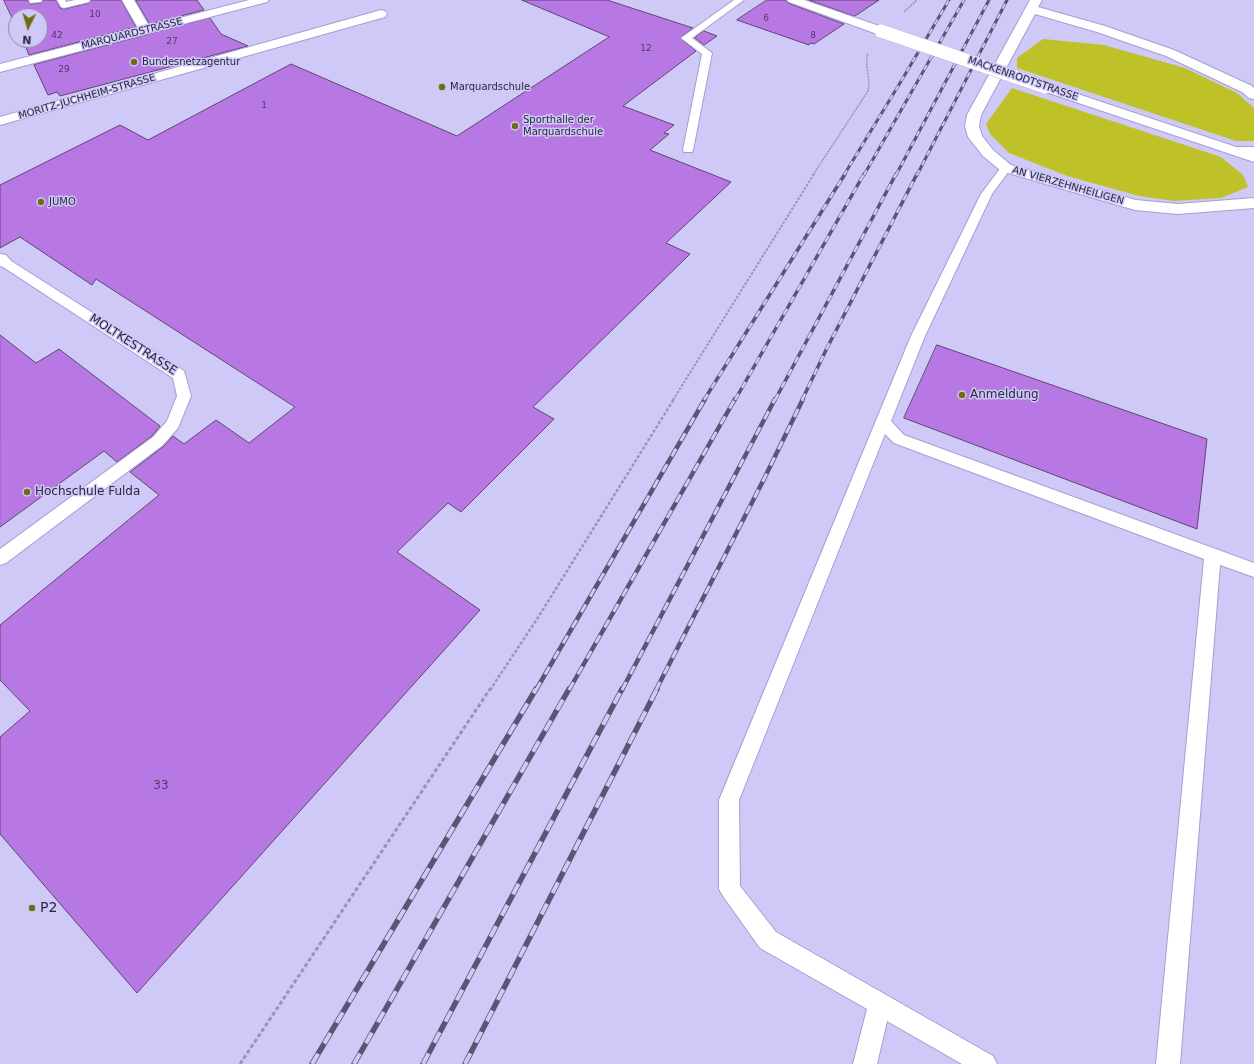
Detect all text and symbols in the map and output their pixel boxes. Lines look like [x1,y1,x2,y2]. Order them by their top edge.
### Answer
north arrow [8,8,48,48]
house number: 10 [89,10,101,20]
house number: 6 [763,14,769,24]
street label: MARQUARDSTRASSE [80,16,184,52]
house number: 42 [51,31,63,41]
house number: 8 [810,31,816,41]
text: N [22,33,32,46]
house number: 27 [166,37,178,47]
house number: 12 [640,44,652,54]
street label: MACKENRODTSTRASSE [966,54,1080,104]
place label: Bundesnetzagentur [142,56,240,68]
marker: Bundesnetzagentur [129,57,139,67]
house number: 29 [58,65,70,75]
street label: MORITZ-JUCHHEIM-STRASSE [17,72,157,122]
place label: Marquardschule [450,81,530,93]
marker: Marquardschule [437,82,447,92]
house number: 1 [261,101,267,111]
place label: Sporthalle der Marquardschule [523,114,603,138]
marker: Sporthalle der Marquardschule [510,121,520,131]
street label: AN VIERZEHNHEILIGEN [1011,164,1125,208]
place label: JUMO [49,196,76,208]
marker: JUMO [36,197,46,207]
street label: MOLTKESTRASSE [87,311,179,379]
place label: Anmeldung [970,388,1039,402]
marker: Anmeldung [957,390,967,400]
place label: Hochschule Fulda [35,485,140,499]
marker: Hochschule Fulda [22,487,32,497]
house number: 33 [153,779,169,793]
place label: P2 [40,900,57,916]
marker: P2 [27,903,37,913]

